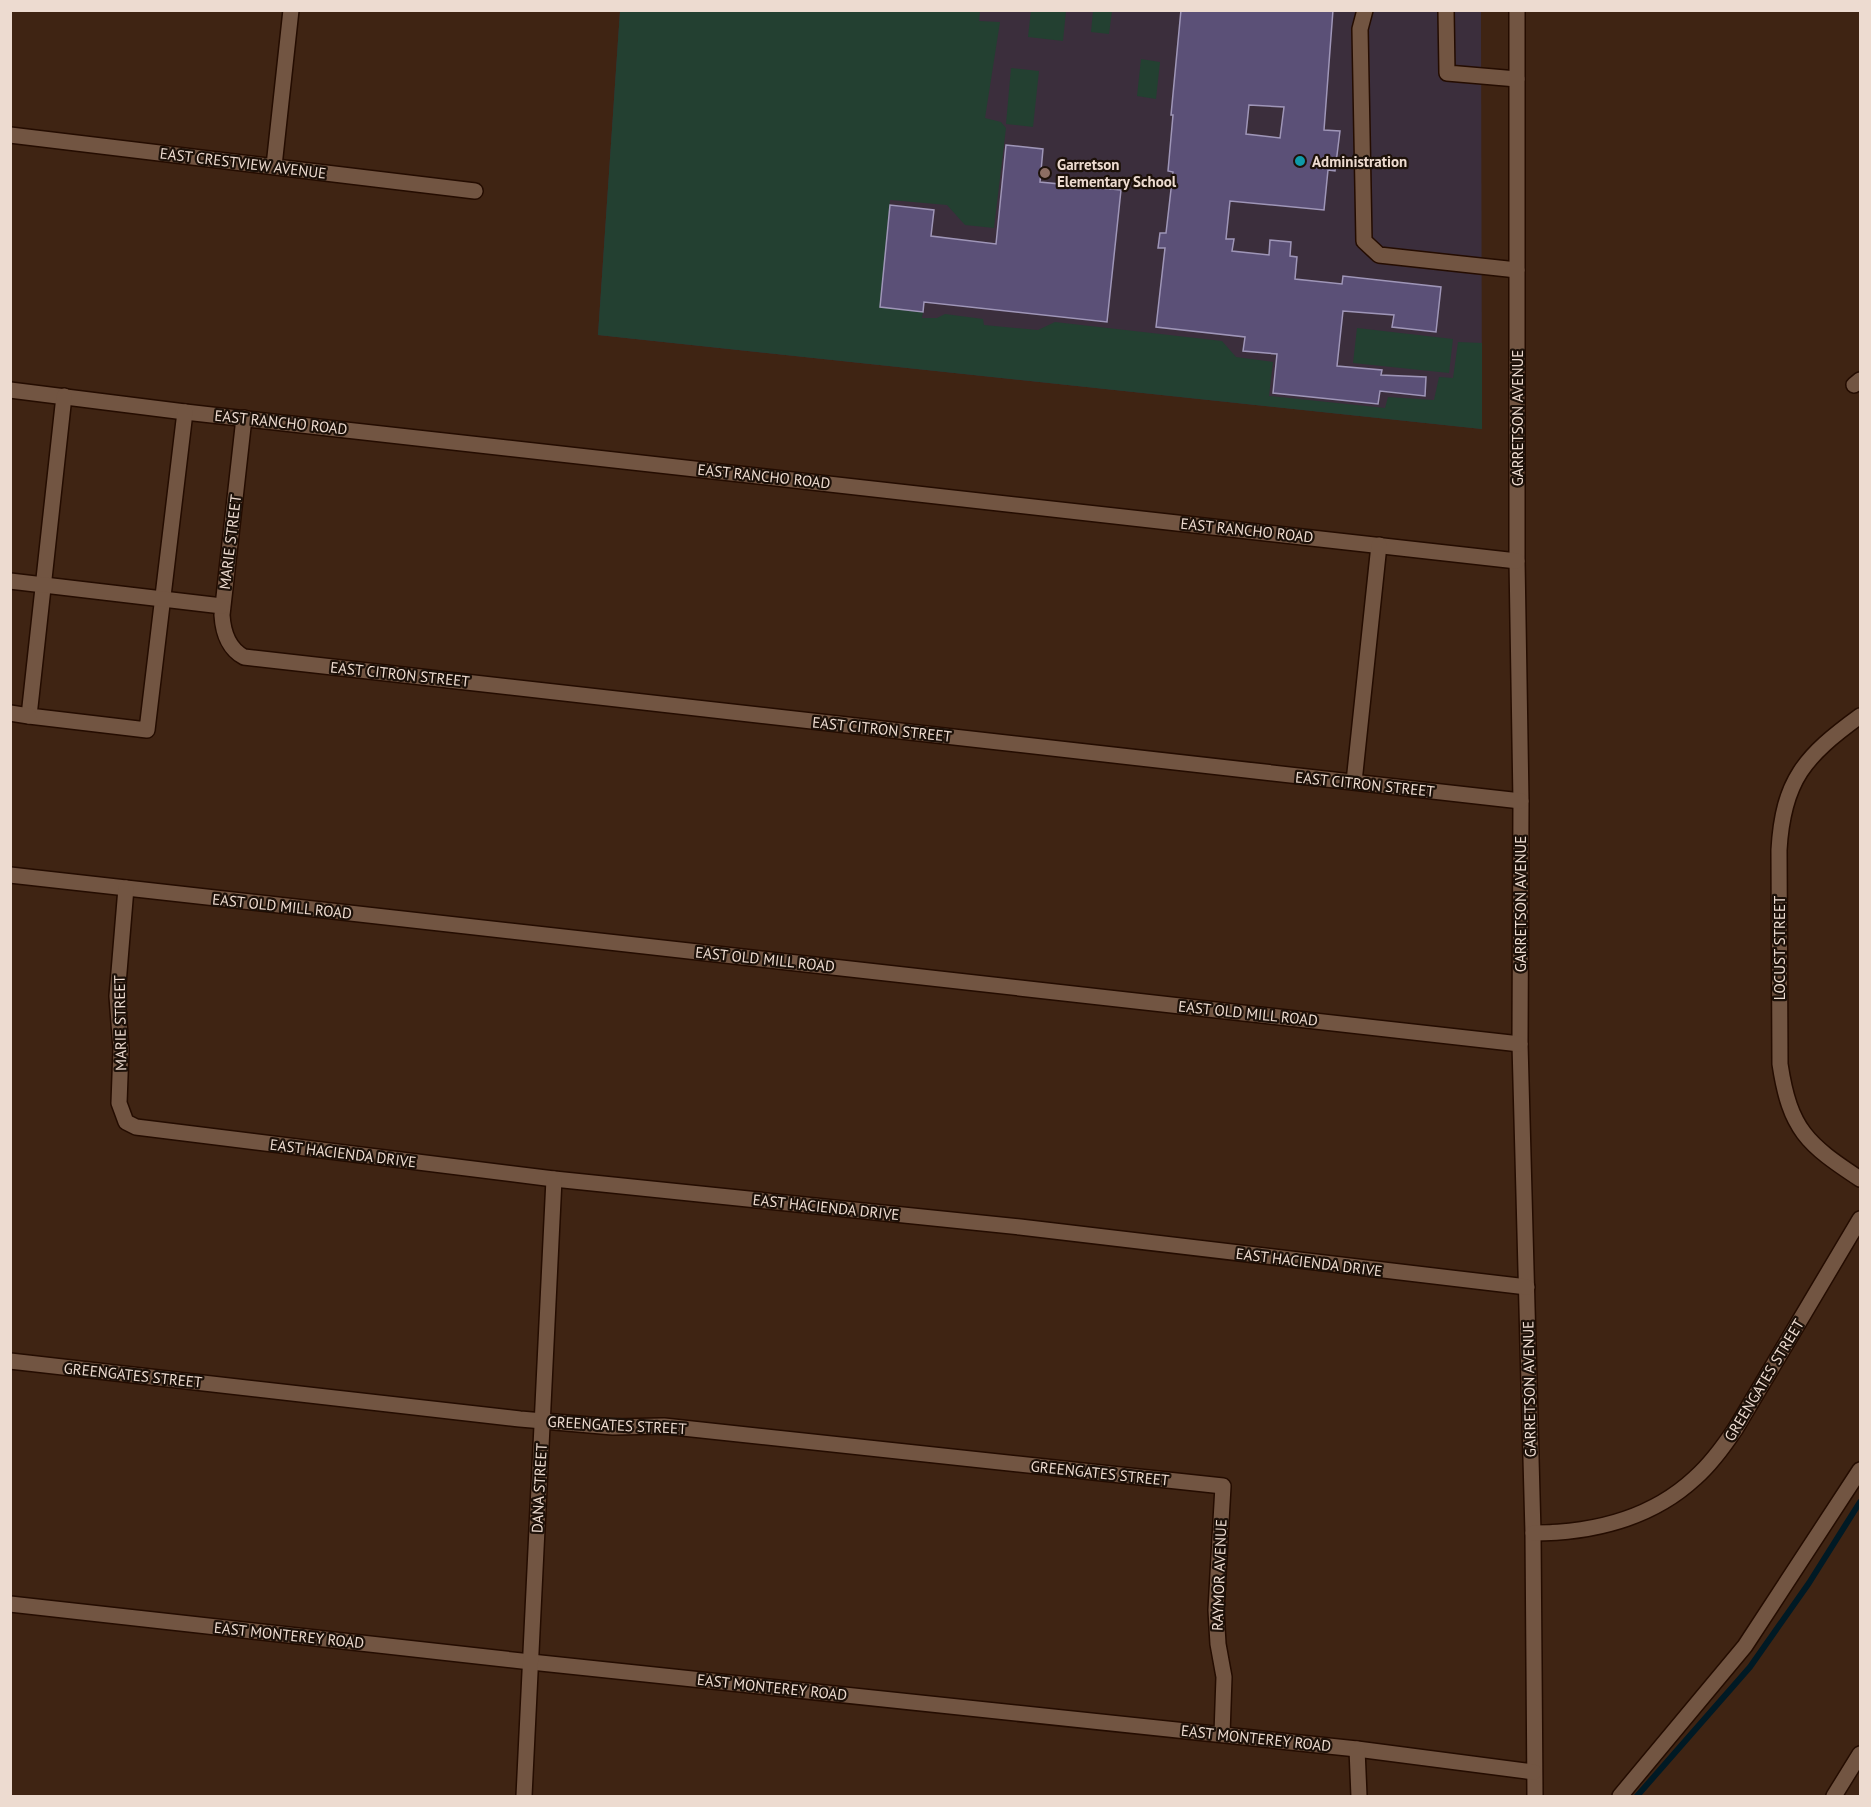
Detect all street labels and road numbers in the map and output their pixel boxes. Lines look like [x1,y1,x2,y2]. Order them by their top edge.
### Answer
street label: EAST CRESTVIEW AVENUE [159,143,327,183]
street label: GARRETSON AVENUE [1508,350,1527,486]
street label: EAST RANCHO ROAD [214,406,348,438]
street label: EAST RANCHO ROAD [697,460,831,492]
street label: MARIE STREET [215,493,245,591]
street label: EAST RANCHO ROAD [1180,514,1314,546]
street label: EAST CITRON STREET [329,657,471,691]
street label: EAST CITRON STREET [811,712,953,746]
street label: EAST CITRON STREET [1294,767,1436,801]
street label: GARRETSON AVENUE [1511,836,1530,972]
street label: EAST OLD MILL ROAD [211,889,353,923]
street label: LOCUST STREET [1770,895,1789,1000]
street label: EAST OLD MILL ROAD [694,942,836,976]
street label: MARIE STREET [110,974,130,1071]
street label: EAST OLD MILL ROAD [1177,996,1319,1030]
street label: EAST HACIENDA DRIVE [269,1135,417,1171]
street label: EAST HACIENDA DRIVE [752,1190,900,1224]
street label: EAST HACIENDA DRIVE [1235,1244,1383,1280]
street label: GREENGATES STREET [1720,1315,1808,1445]
street label: GARRETSON AVENUE [1518,1321,1540,1457]
street label: GREENGATES STREET [63,1358,204,1392]
street label: GREENGATES STREET [547,1412,688,1438]
street label: DANA STREET [527,1442,551,1533]
street label: GREENGATES STREET [1030,1456,1171,1490]
street label: RAYMOR AVENUE [1208,1519,1230,1631]
street label: EAST MONTEREY ROAD [213,1618,365,1652]
street label: EAST MONTEREY ROAD [696,1670,848,1704]
street label: EAST MONTEREY ROAD [1180,1721,1332,1755]

